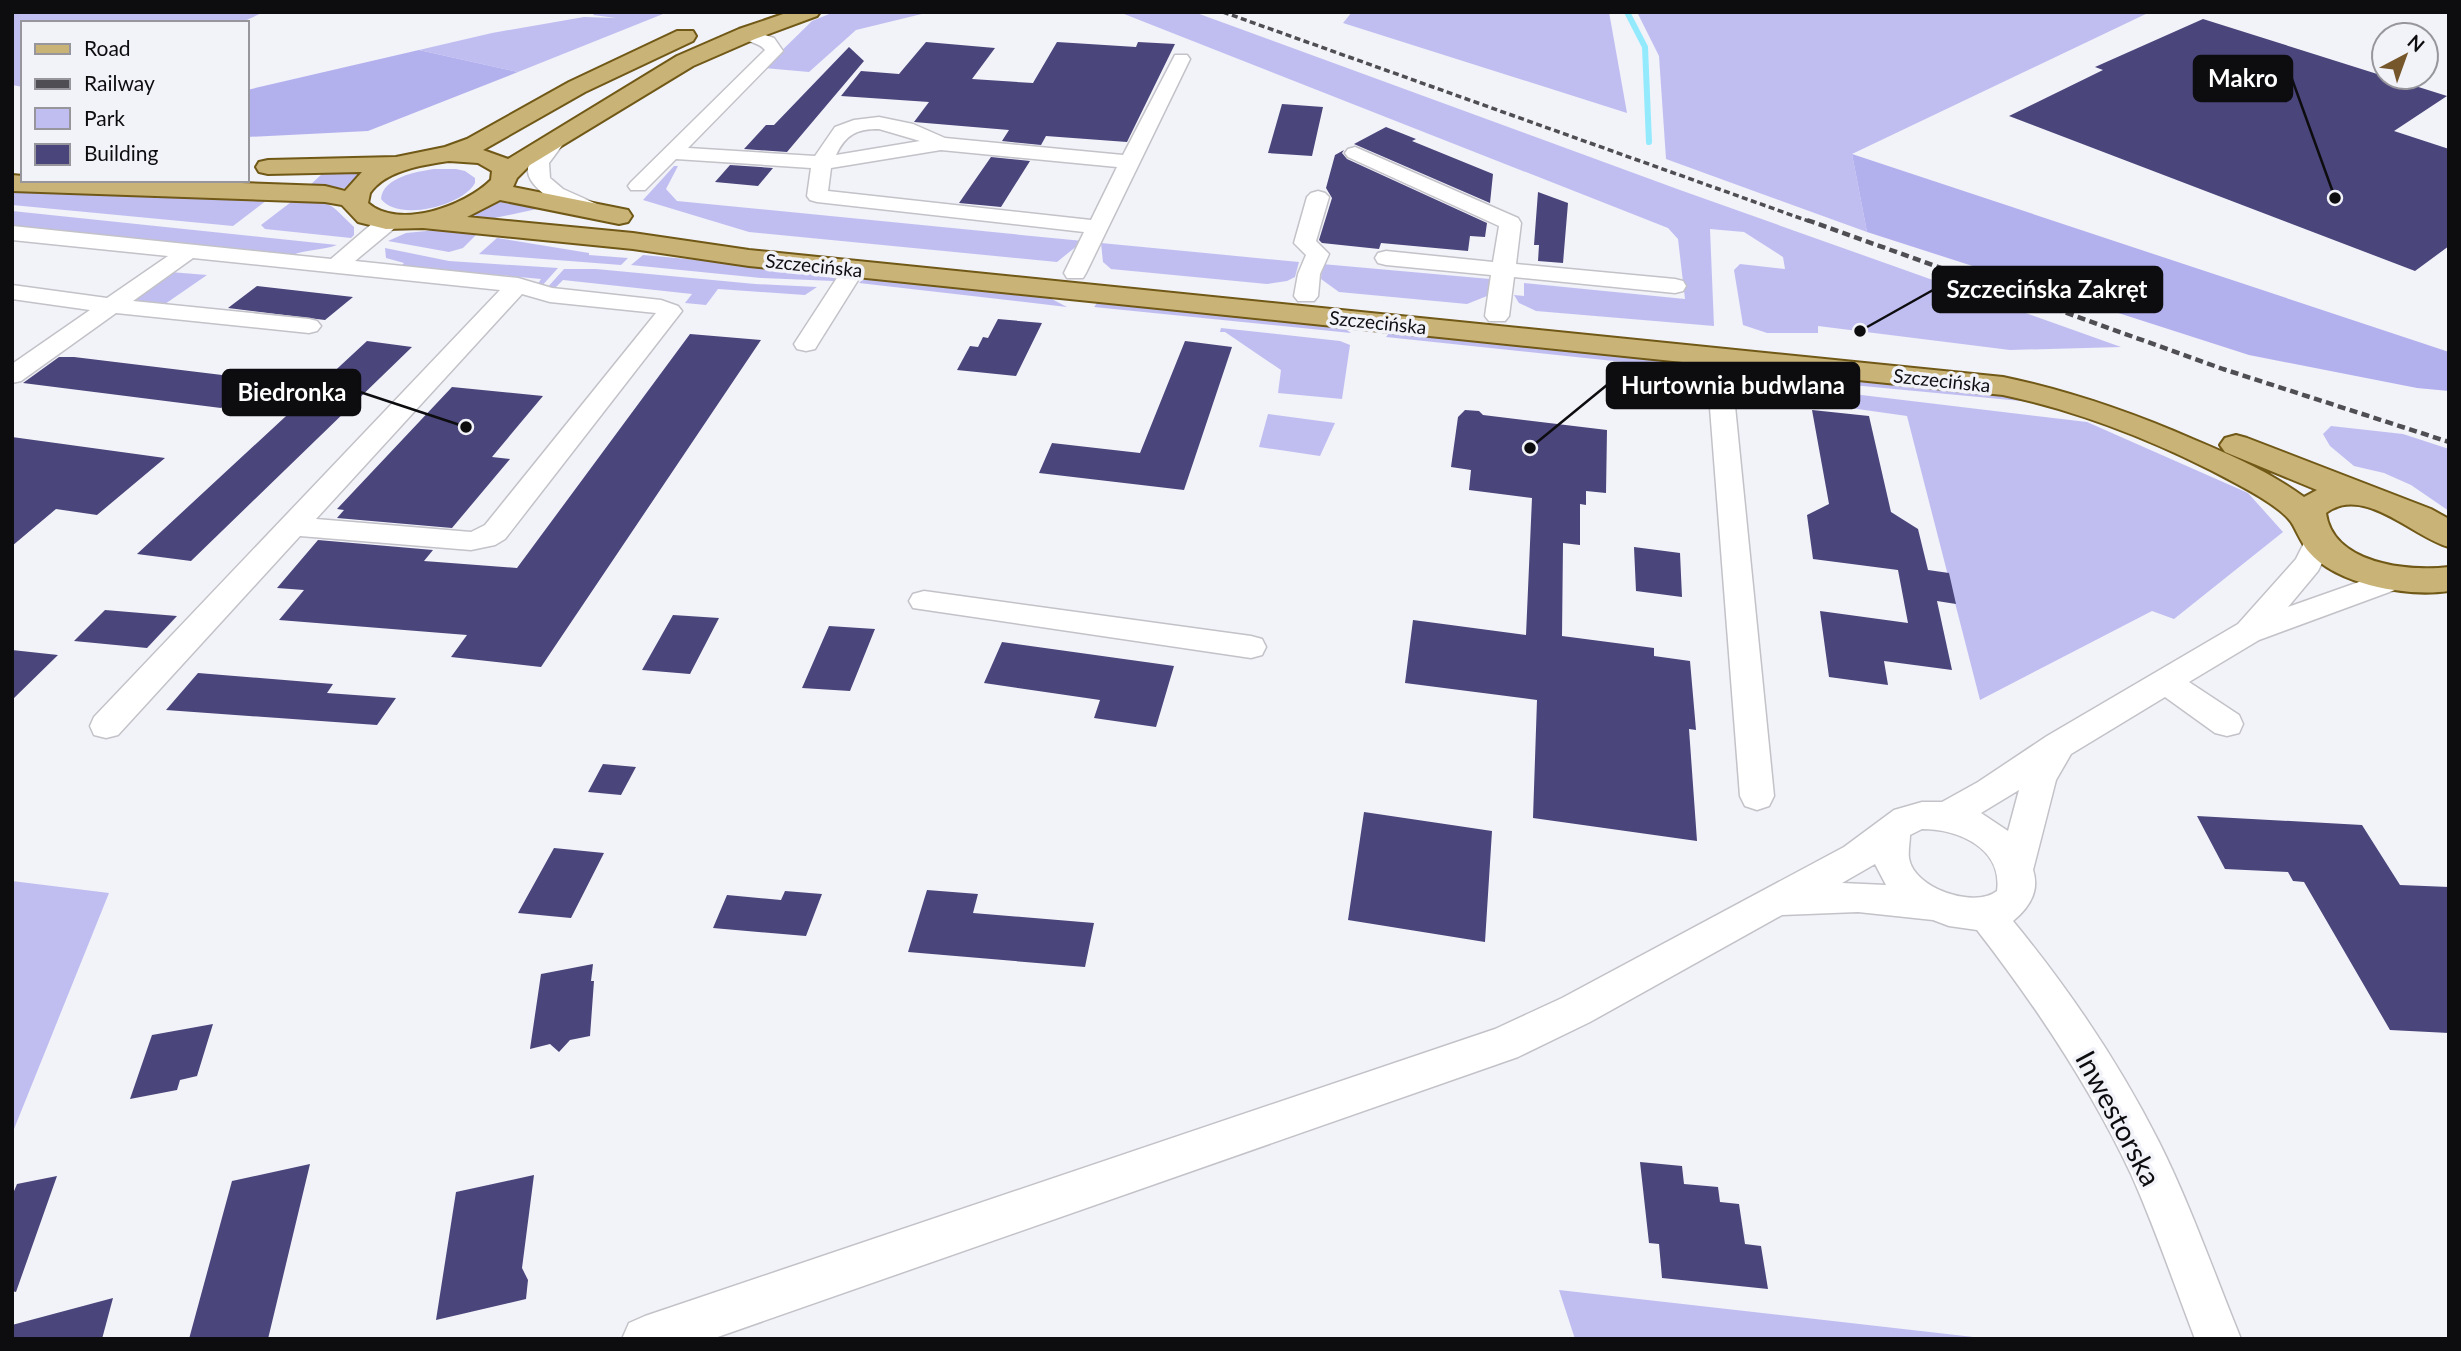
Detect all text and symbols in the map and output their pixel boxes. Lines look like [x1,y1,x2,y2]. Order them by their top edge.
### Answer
legend [21,21,248,182]
north arrow [2370,21,2440,91]
text: N [2403,29,2430,56]
text: Road [84,35,131,60]
callout: Makro [2194,56,2292,101]
text: Makro [2208,63,2278,92]
text: Railway [84,70,155,95]
text: Park [84,105,125,130]
text: Building [84,140,159,165]
street label: Szczecińska [764,248,864,282]
callout: Szczecińska Zakręt [1933,267,2162,312]
text: Szczecińska Zakręt [1946,274,2148,303]
street label: Szczecińska [1328,305,1428,339]
callout: Hurtownia budwlana [1607,363,1859,408]
street label: Szczecińska [1892,363,1992,397]
callout: Biedronka [223,370,360,415]
text: Hurtownia budwlana [1621,370,1845,399]
text: Biedronka [237,377,347,406]
street label: Inwestorska [2069,1045,2169,1191]

